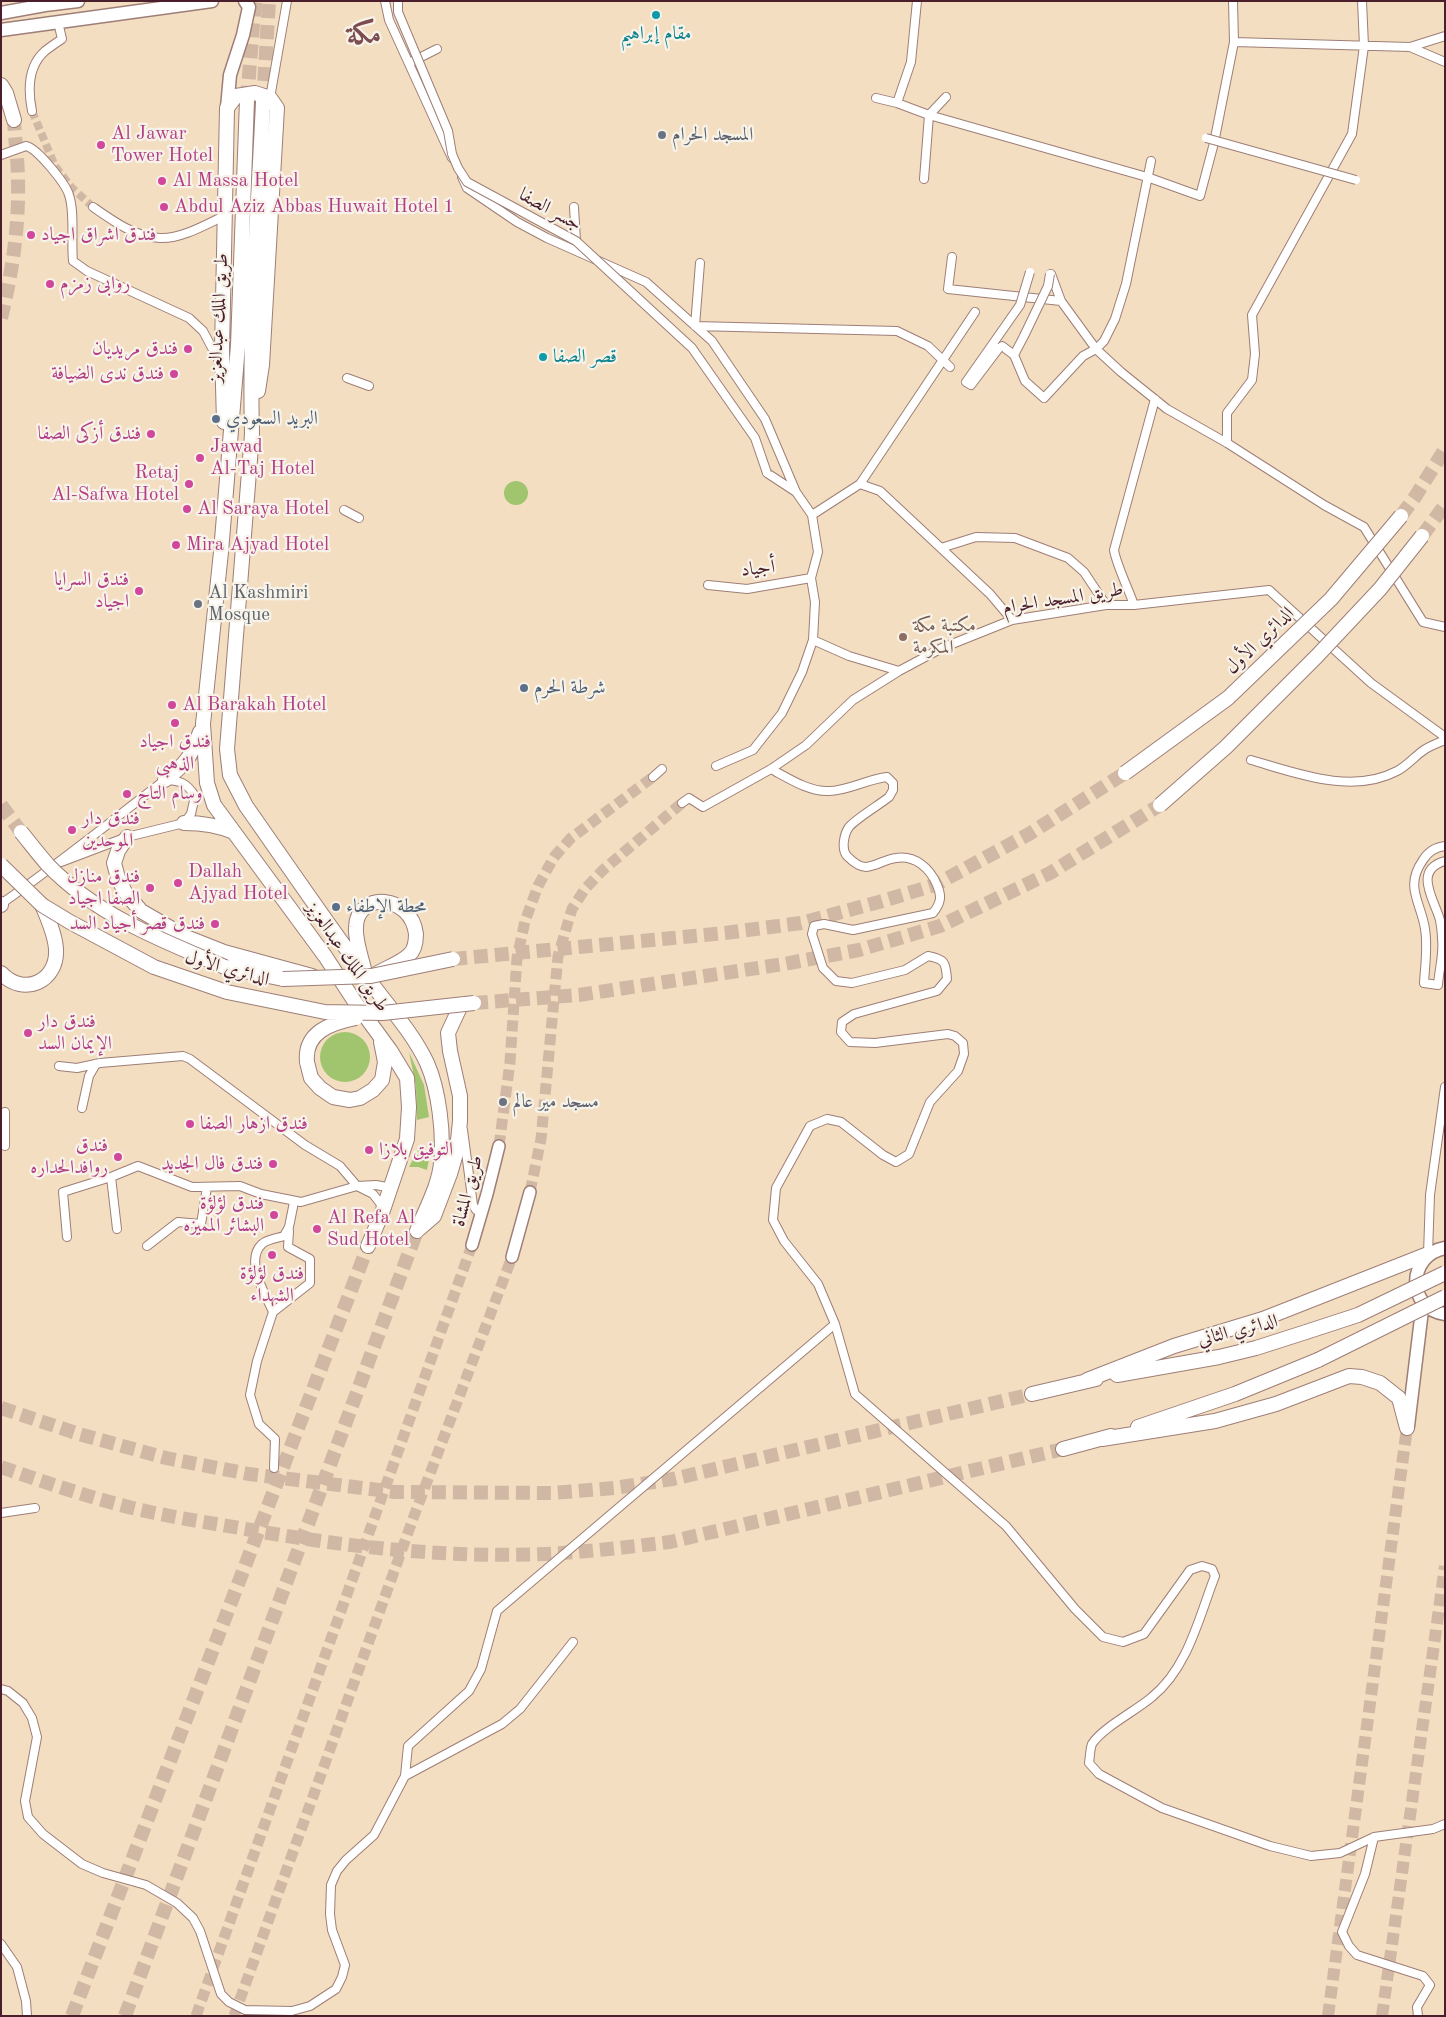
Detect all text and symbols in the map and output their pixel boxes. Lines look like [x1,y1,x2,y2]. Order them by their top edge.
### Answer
marker: مقام إبراهيم [650,9,662,21]
district label: مكة [347,18,381,52]
place label: مقام إبراهيم [621,23,691,45]
place label: Al Jawar Tower Hotel [111,123,213,167]
place label: المسجد الحرام [672,124,753,146]
marker: المسجد الحرام [656,129,668,141]
marker: Al Jawar Tower Hotel [95,139,107,151]
place label: Al Massa Hotel [172,170,298,192]
marker: Al Massa Hotel [156,175,168,187]
street label: جسر الصفا [515,183,585,237]
place label: Abdul Aziz Abbas Huwait Hotel 1 [174,196,454,218]
marker: Abdul Aziz Abbas Huwait Hotel 1 [158,201,170,213]
place label: فندق اشراق اجياد [41,224,156,246]
marker: فندق اشراق اجياد [25,229,37,241]
street label: طريق الملك عبدالعزيز [204,253,234,383]
place label: روابی زمزم [60,273,130,295]
marker: روابی زمزم [44,278,56,290]
place label: فندق مريديان [92,338,178,360]
marker: فندق مريديان [182,343,194,355]
place label: قصر الصفا [553,346,617,368]
marker: قصر الصفا [537,351,549,363]
place label: فندق ندى الضيافة [51,363,164,385]
marker: فندق ندى الضيافة [168,368,180,380]
place label: البريد السعودي [226,408,318,430]
marker: البريد السعودي [210,413,222,425]
place label: فندق أزكى الصفا [38,423,141,445]
marker: فندق أزكى الصفا [145,428,157,440]
place label: Jawad Al-Taj Hotel [210,436,315,480]
marker: Jawad Al-Taj Hotel [194,452,206,464]
place label: Retaj Al-Safwa Hotel [51,462,179,506]
marker: Retaj Al-Safwa Hotel [183,478,195,490]
place label: Al Saraya Hotel [197,498,329,520]
marker: Al Saraya Hotel [181,503,193,515]
place label: Mira Ajyad Hotel [186,534,329,556]
marker: Mira Ajyad Hotel [170,539,182,551]
street label: أجياد [740,556,776,582]
place label: فندق السرايا اجياد [54,569,129,613]
street label: طريق المسجد الحرام [1001,578,1125,620]
place label: Al Kashmiri Mosque [208,582,308,626]
marker: فندق السرايا اجياد [133,585,145,597]
marker: Al Kashmiri Mosque [192,598,204,610]
street label: الدائري الأول [1221,603,1299,679]
place label: مكتبة مكة المكرمة [913,615,976,659]
marker: مكتبة مكة المكرمة [897,631,909,643]
place label: شرطة الحرم [534,677,606,699]
marker: شرطة الحرم [518,682,530,694]
place label: Al Barakah Hotel [182,694,326,716]
marker: Al Barakah Hotel [166,699,178,711]
marker: فندق اجیاد الذهبی [169,717,181,729]
place label: فندق اجیاد الذهبی [139,731,211,775]
place label: وسام التاج [137,783,203,805]
marker: وسام التاج [121,788,133,800]
place label: فندق دار الموحدین [82,808,140,852]
marker: فندق دار الموحدین [66,824,78,836]
place label: Dallah Ajyad Hotel [188,861,288,905]
place label: فندق منازل الصفا اجیاد [67,866,140,910]
marker: Dallah Ajyad Hotel [172,877,184,889]
marker: فندق منازل الصفا اجیاد [144,882,156,894]
place label: محطة الإطفاء [346,896,426,918]
street label: طريق الملك عبدالعزيز [300,897,394,1017]
marker: محطة الإطفاء [330,901,342,913]
place label: فندق قصر أجياد السد [69,913,205,935]
marker: فندق قصر أجياد السد [209,918,221,930]
street label: الدائري الأول [182,946,272,992]
place label: فندق دار الإيمان السد [38,1011,112,1055]
marker: فندق دار الإيمان السد [22,1027,34,1039]
place label: مسجد مير عالم [513,1091,599,1113]
marker: مسجد مير عالم [497,1096,509,1108]
place label: فندق ازهار الصفا [200,1113,308,1135]
marker: فندق ازهار الصفا [184,1118,196,1130]
place label: فندق روافدالحدارہ [30,1135,108,1179]
place label: التوفيق بلازا [379,1139,453,1161]
marker: التوفيق بلازا [363,1144,375,1156]
marker: فندق روافدالحدارہ [112,1151,124,1163]
place label: فندق فال الجديد [161,1153,263,1175]
street label: طريق المشاة [448,1153,488,1229]
marker: فندق فال الجديد [267,1158,279,1170]
place label: فندق لؤلؤة البشائر المميزه [183,1193,264,1237]
place label: Al Refa Al Sud Hotel [327,1207,415,1251]
marker: فندق لؤلؤة البشائر المميزه [268,1209,280,1221]
marker: Al Refa Al Sud Hotel [311,1223,323,1235]
marker: فندق لؤلؤة الشهداء [266,1249,278,1261]
place label: فندق لؤلؤة الشهداء [240,1263,304,1307]
street label: الدائري الثاني [1196,1310,1280,1352]

